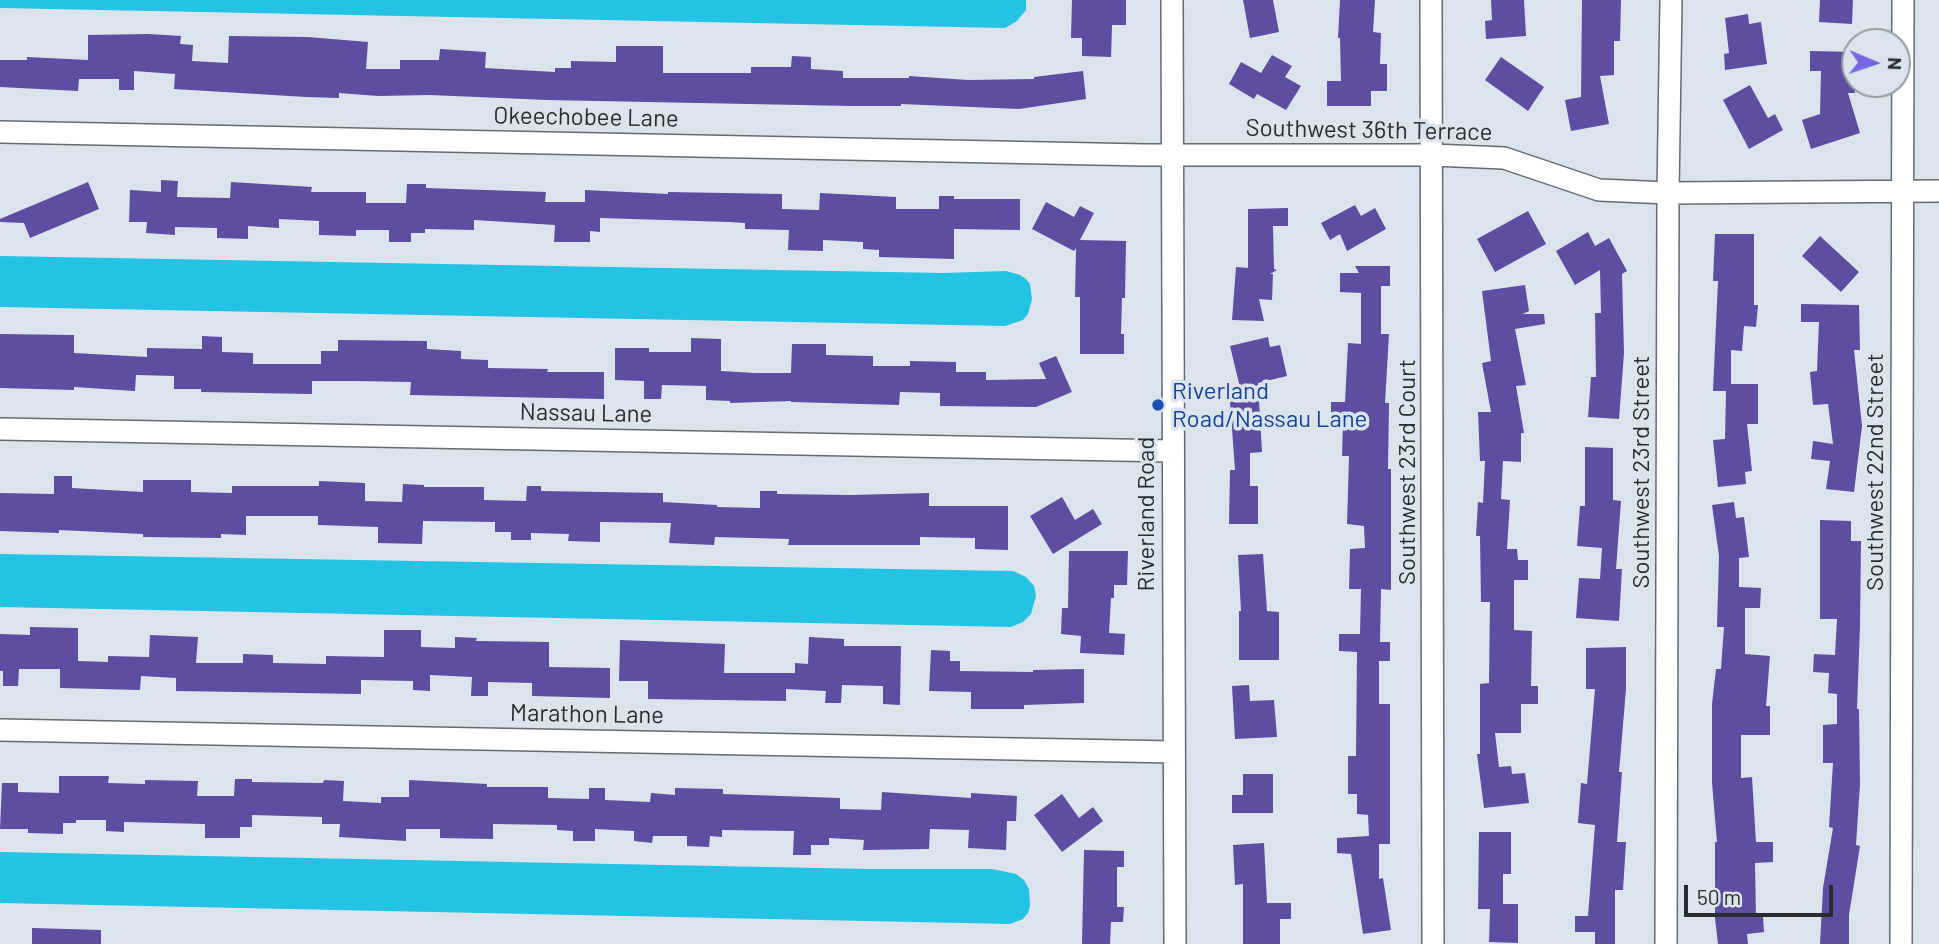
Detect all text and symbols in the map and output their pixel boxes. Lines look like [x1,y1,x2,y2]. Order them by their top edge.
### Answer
north arrow [1841,28,1911,98]
text: N [1884,57,1907,70]
street label: Okeechobee Lane [493,101,679,133]
street label: Southwest 36th Terrace [1245,113,1493,147]
street label: Southwest 22nd Street [1861,353,1889,591]
street label: Southwest 23rd Street [1627,355,1655,589]
street label: Southwest 23rd Court [1393,359,1421,585]
place label: Riverland Road/Nassau Lane [1172,377,1367,433]
street label: Nassau Lane [519,397,653,429]
marker: Riverland Road/Nassau Lane [1150,397,1166,413]
street label: Riverland Road [1132,437,1160,591]
street label: Marathon Lane [510,698,664,730]
scale bar [1687,870,1836,914]
text: 50 m [1697,884,1741,909]

